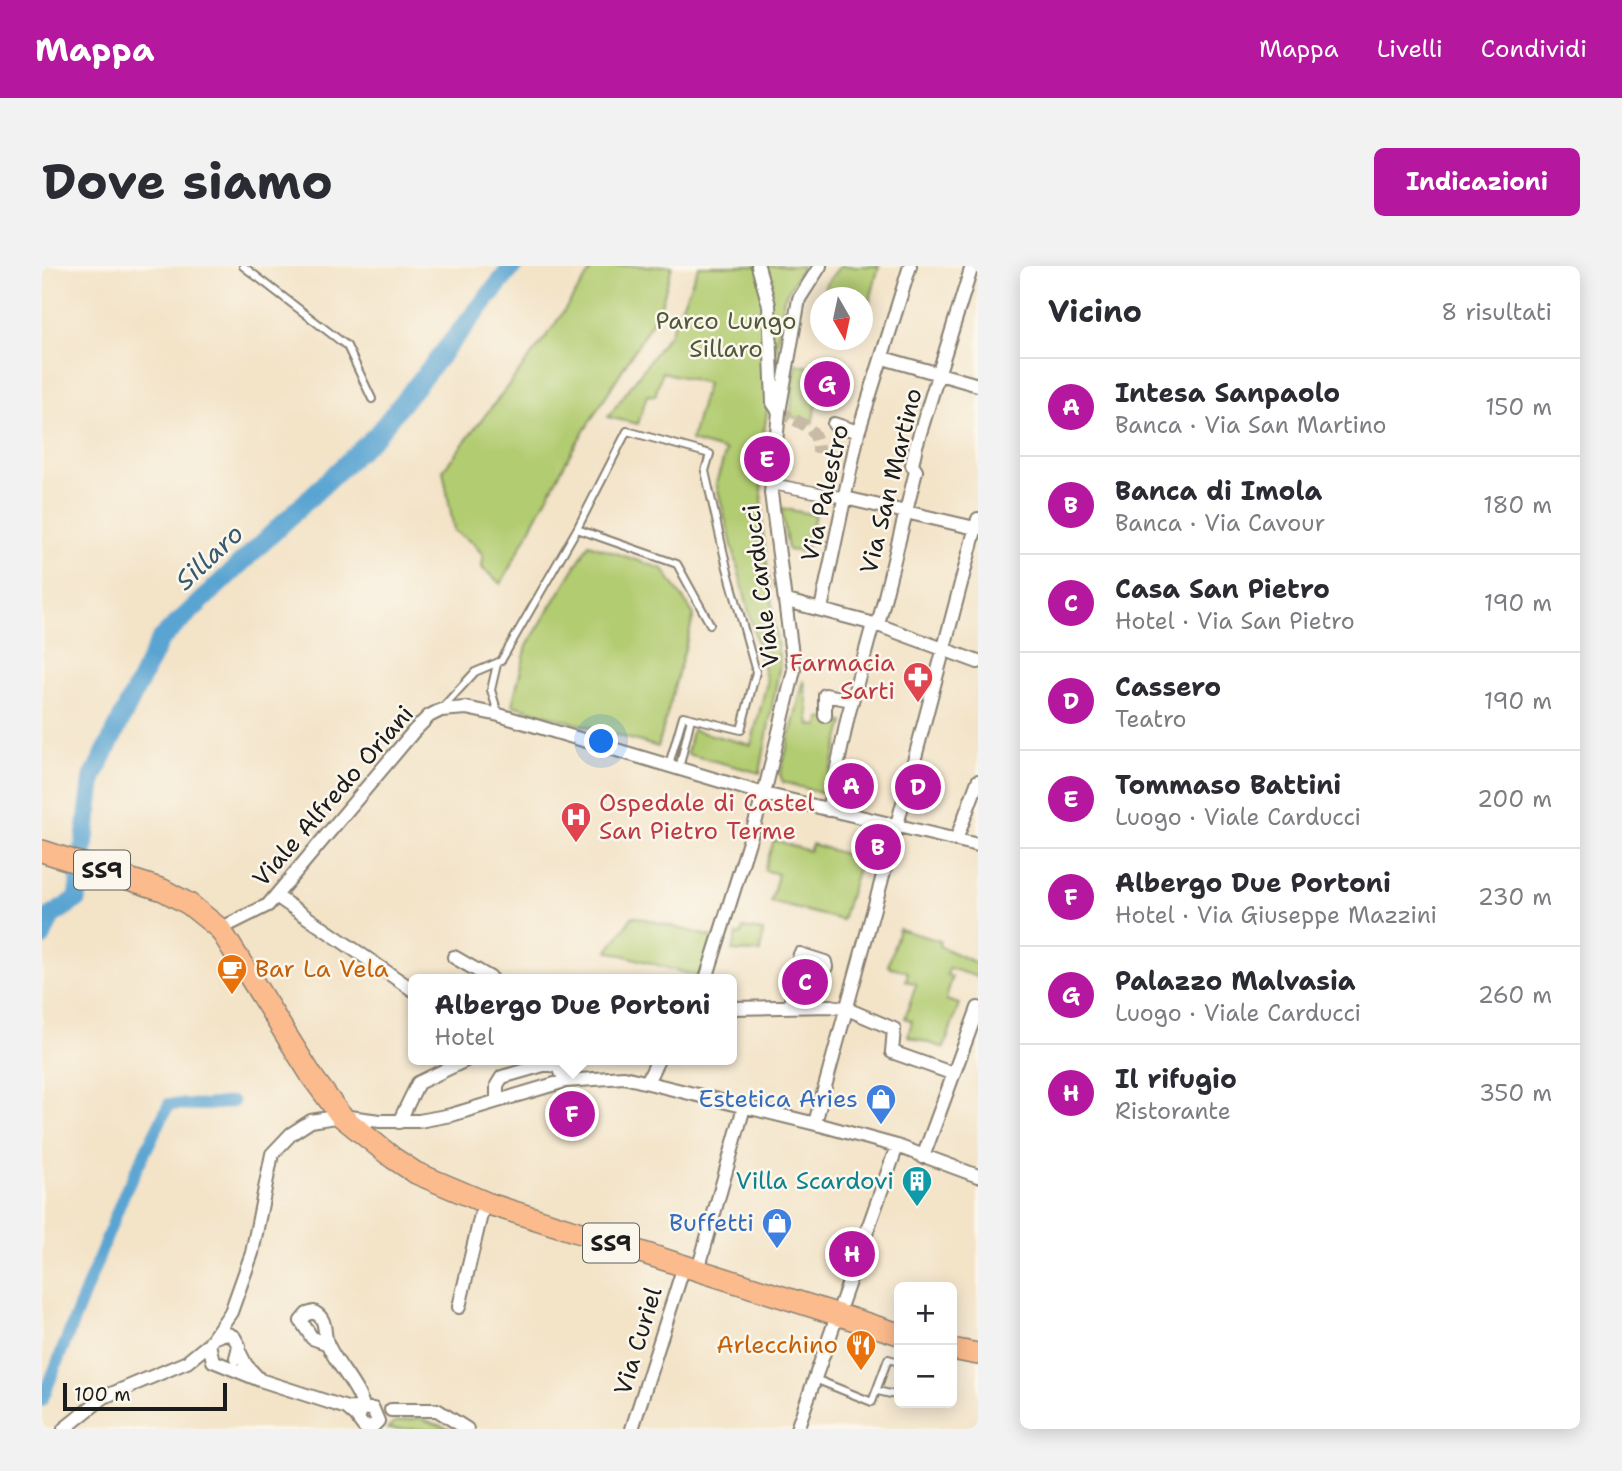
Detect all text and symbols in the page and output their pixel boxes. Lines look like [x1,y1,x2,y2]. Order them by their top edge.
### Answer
text: Mappa [35,27,155,72]
text: Mappa [1259,33,1339,65]
text: Livelli [1377,33,1443,65]
text: Condividi [1481,33,1587,65]
button: Indicazioni [1374,148,1580,216]
text: Dove siamo [42,149,333,215]
north arrow [810,287,873,350]
text: Vicino [1048,291,1142,332]
text: 8 risultati [1441,297,1552,327]
park label: Parco Lungo Sillaro [655,305,797,365]
pin: G [804,358,850,410]
text: Intesa Sanpaolo [1115,375,1340,410]
street label: Via San Martino [852,385,930,577]
text: A [1062,392,1080,422]
text: 150 m [1485,392,1552,422]
text: Banca · Via San Martino [1115,410,1387,440]
street label: Via Palestro [794,421,856,565]
pin: E [744,433,790,485]
text: Banca di Imola [1115,473,1322,508]
text: B [1064,490,1078,520]
text: 180 m [1483,490,1552,520]
street label: Viale Carducci [735,503,787,669]
text: Banca · Via Cavour [1115,508,1325,538]
water label: Sillaro [167,516,251,597]
text: Casa San Pietro [1115,571,1330,606]
text: C [1064,588,1078,618]
text: 190 m [1484,588,1552,618]
text: Hotel · Via San Pietro [1115,606,1355,636]
place label: Farmacia Sarti [789,647,895,707]
pharmacy icon: Farmacia Sarti [901,660,935,704]
text: Cassero [1115,669,1221,704]
text: D [1063,686,1079,716]
text: 190 m [1484,686,1552,716]
street label: Viale Alfredo Oriani [245,699,421,893]
text: Teatro [1115,704,1187,734]
your location [584,724,618,758]
pin: A [828,760,874,812]
pin: D [895,761,941,813]
text: Tommaso Battini [1115,767,1341,802]
text: E [1063,784,1079,814]
text: 200 m [1477,784,1552,814]
place label: Ospedale di Castel San Pietro Terme [599,787,815,847]
hospital icon: Ospedale di Castel San Pietro Terme [559,800,593,844]
text: Luogo · Viale Carducci [1115,802,1361,832]
pin: B [855,821,901,873]
road number: SS9 [74,850,130,890]
text: Albergo Due Portoni [1115,865,1391,900]
text: F [1064,882,1078,912]
text: 230 m [1478,882,1552,912]
text: Hotel · Via Giuseppe Mazzini [1115,900,1437,930]
cafe icon: Bar La Vela [215,952,249,996]
place label: Bar La Vela [255,953,389,985]
pin: C [782,956,828,1008]
text: Palazzo Malvasia [1115,963,1356,998]
popup [408,974,737,1065]
text: G [1062,980,1080,1010]
text: 260 m [1478,980,1552,1010]
text: Albergo Due Portoni [435,987,710,1022]
text: Luogo · Viale Carducci [1115,998,1361,1028]
text: Hotel [435,1022,494,1052]
text: Il rifugio [1115,1061,1237,1096]
text: H [1063,1078,1079,1108]
text: 350 m [1479,1078,1552,1108]
shop icon: Estetica Aries [864,1082,898,1126]
place label: Estetica Aries [699,1083,858,1115]
pin: F [549,1088,595,1140]
text: Ristorante [1115,1096,1231,1126]
building icon: Villa Scardovi [900,1164,934,1208]
place label: Villa Scardovi [735,1165,894,1197]
shop icon: Buffetti [760,1206,794,1250]
place label: Buffetti [669,1207,754,1239]
road number: SS9 [583,1224,639,1262]
pin: H [829,1228,875,1280]
street label: Via Curiel [606,1282,670,1399]
map controls [894,1282,957,1408]
button: + [894,1282,957,1345]
restaurant icon: Arlecchino [844,1328,878,1372]
place label: Arlecchino [716,1329,838,1361]
button: − [894,1345,957,1408]
scale bar [63,1380,228,1412]
text: 100 m [74,1382,131,1407]

